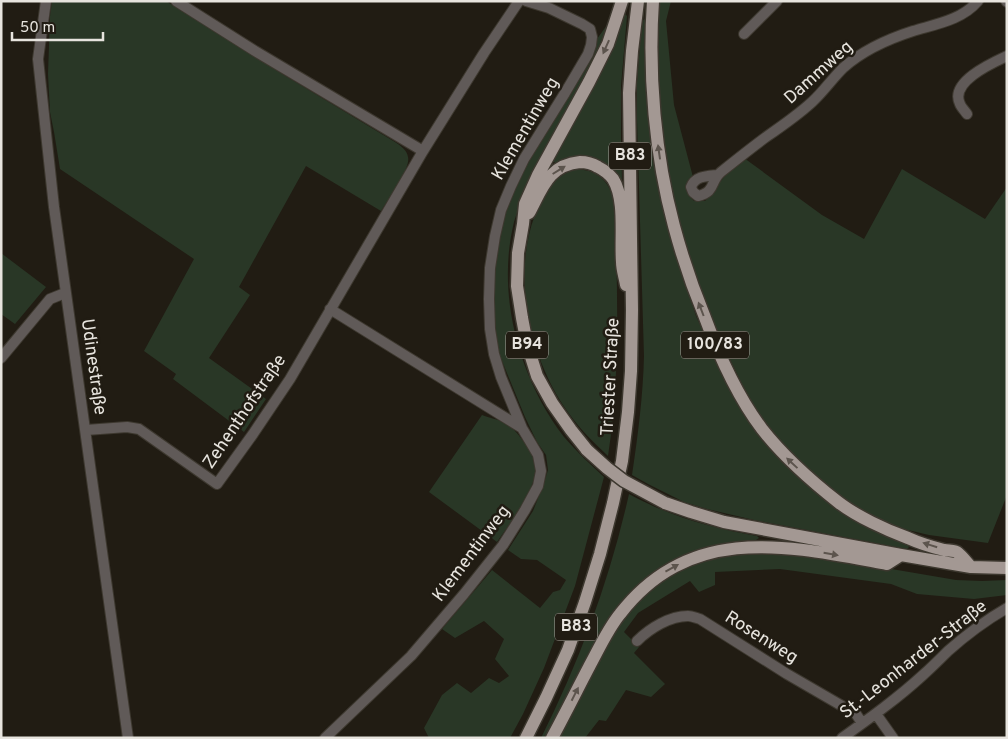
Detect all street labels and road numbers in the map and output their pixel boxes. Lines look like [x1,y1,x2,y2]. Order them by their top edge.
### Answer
street label: Dammweg [780,36,858,110]
street label: Klementinweg [487,73,565,185]
road number: B83 [609,142,651,170]
street label: Udinestraße [75,317,111,417]
street label: Triester Straße [596,317,626,437]
road number: B94 [506,332,548,358]
road number: 100/83 [681,332,749,358]
street label: Zehenthofstraße [198,350,292,474]
street label: Klementinweg [428,501,516,607]
street label: St.-Leonharder-Straße [836,595,992,725]
street label: Rosenweg [720,606,802,670]
road number: B83 [555,614,597,640]

